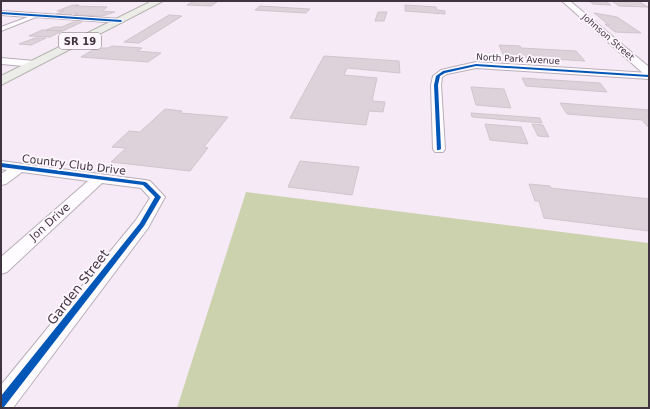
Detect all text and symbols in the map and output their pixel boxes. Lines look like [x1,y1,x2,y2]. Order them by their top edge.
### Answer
street label: Johnson Street [579,11,636,63]
road number: SR 19 [59,33,101,49]
street label: North Park Avenue [476,52,561,66]
street label: Country Club Drive [21,152,127,178]
street label: Jon Drive [26,200,73,244]
street label: Garden Street [44,246,112,328]

